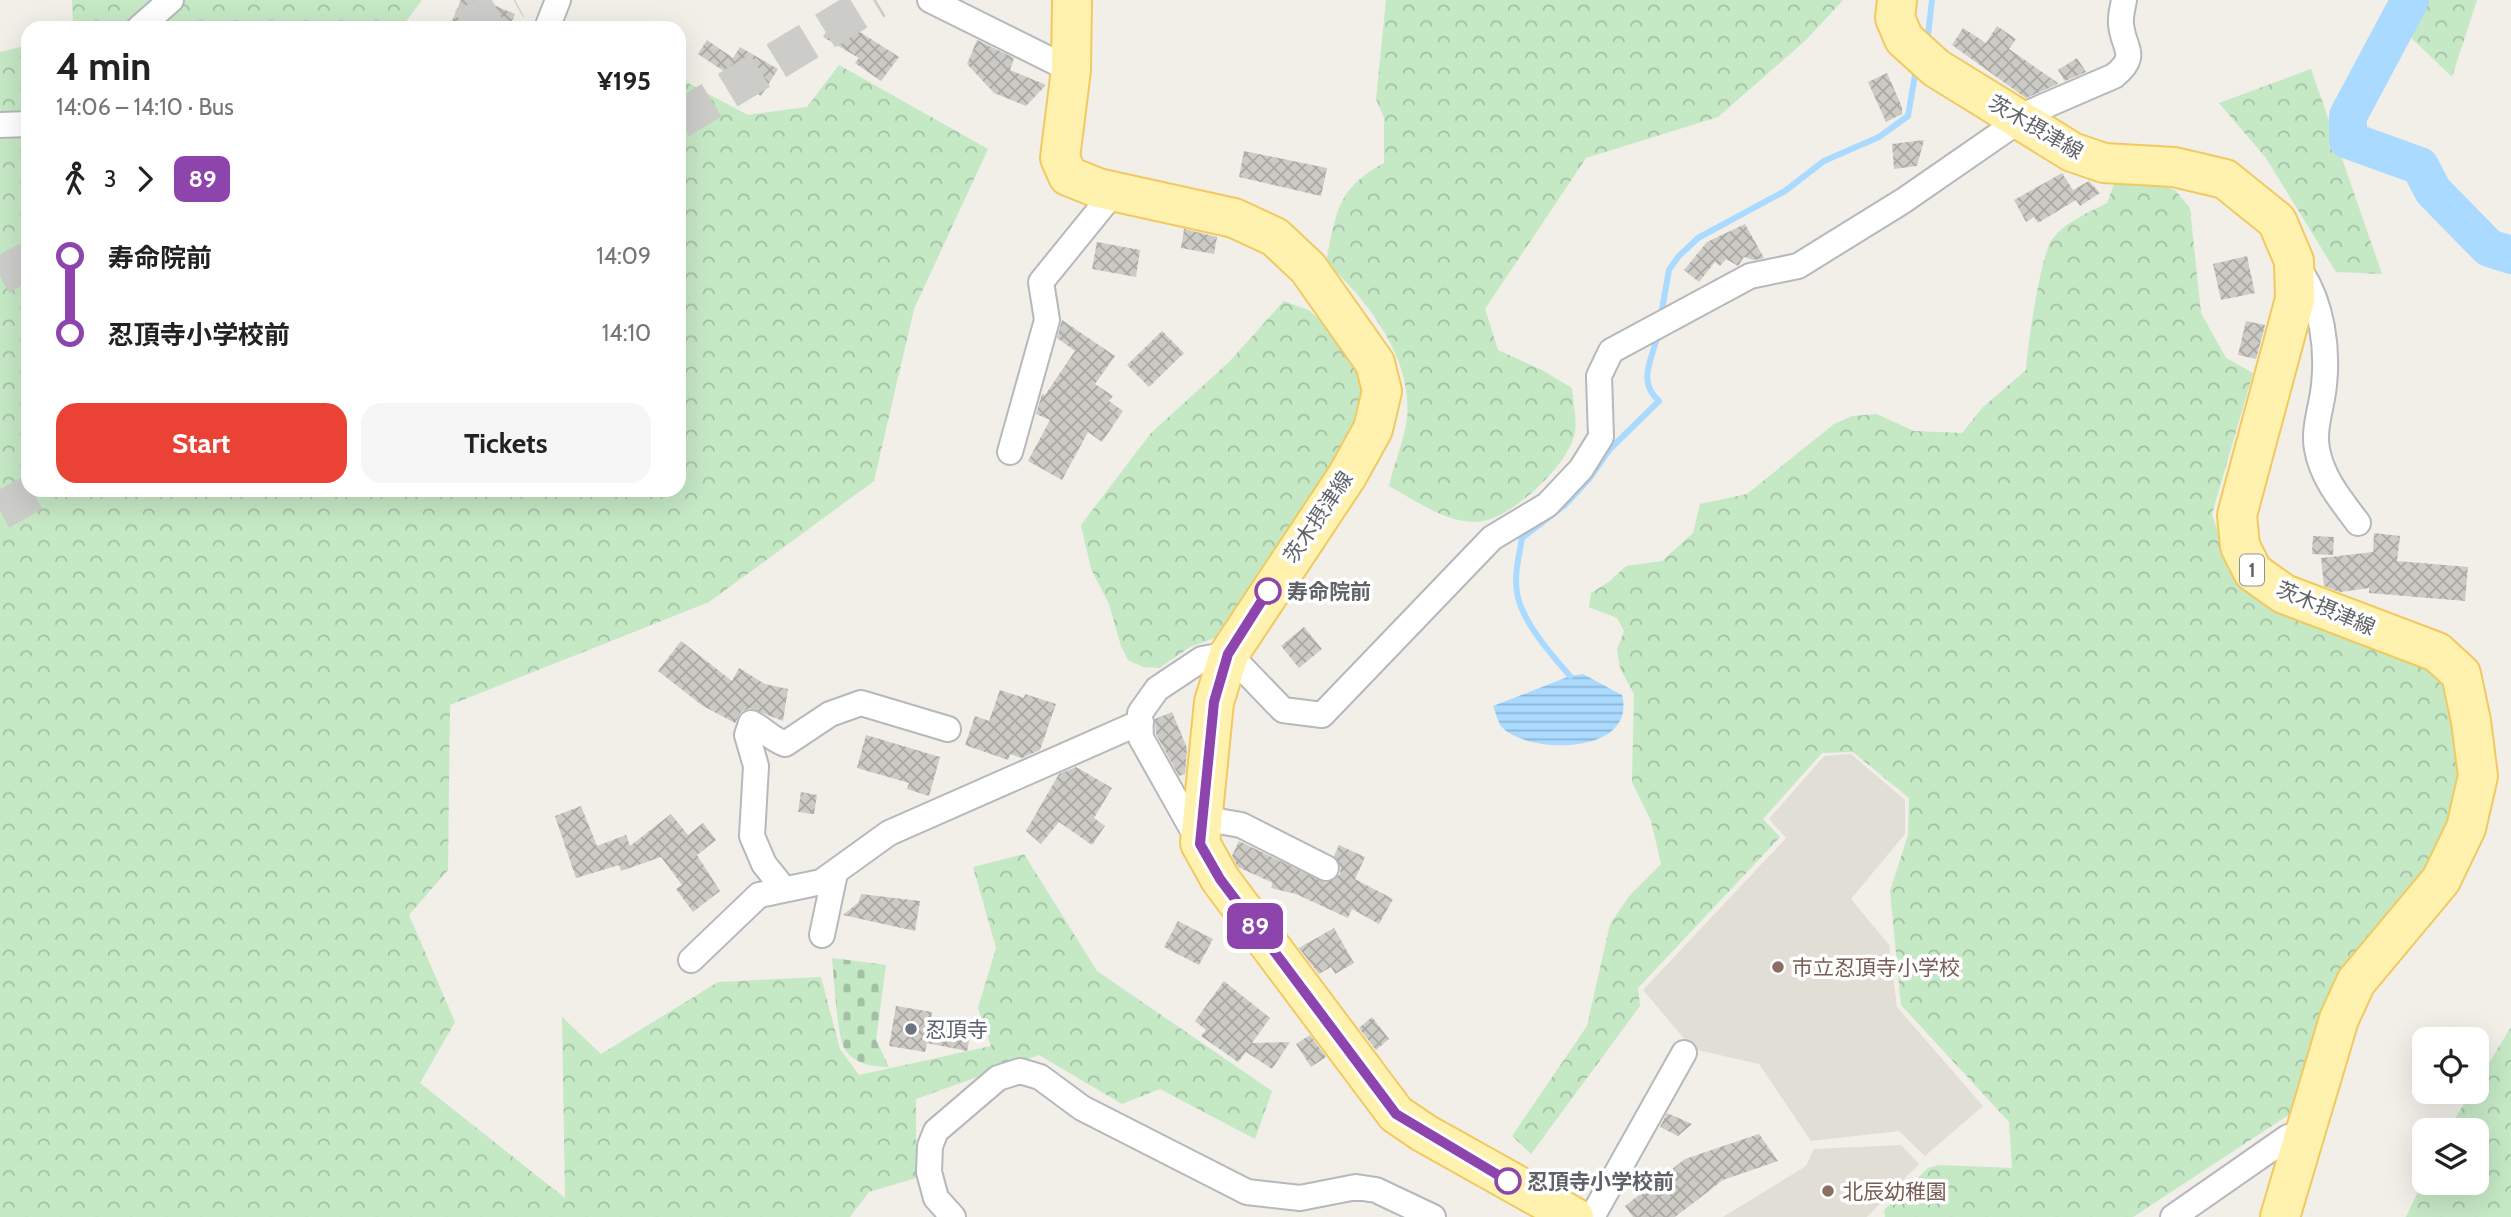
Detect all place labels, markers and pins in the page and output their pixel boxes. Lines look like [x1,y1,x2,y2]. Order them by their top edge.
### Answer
marker: 寿命院前 [1255,578,1281,604]
place label: 寿命院前 [1287,579,1371,604]
place label: 市立忍頂寺小学校 [1792,955,1960,980]
marker: 市立忍頂寺小学校 [1770,959,1786,975]
place label: 忍頂寺 [925,1017,988,1042]
marker: 忍頂寺 [903,1021,919,1037]
marker: 忍頂寺小学校前 [1495,1168,1521,1194]
place label: 忍頂寺小学校前 [1527,1169,1674,1194]
place label: 北辰幼稚園 [1842,1179,1947,1204]
marker: 北辰幼稚園 [1820,1183,1836,1199]

